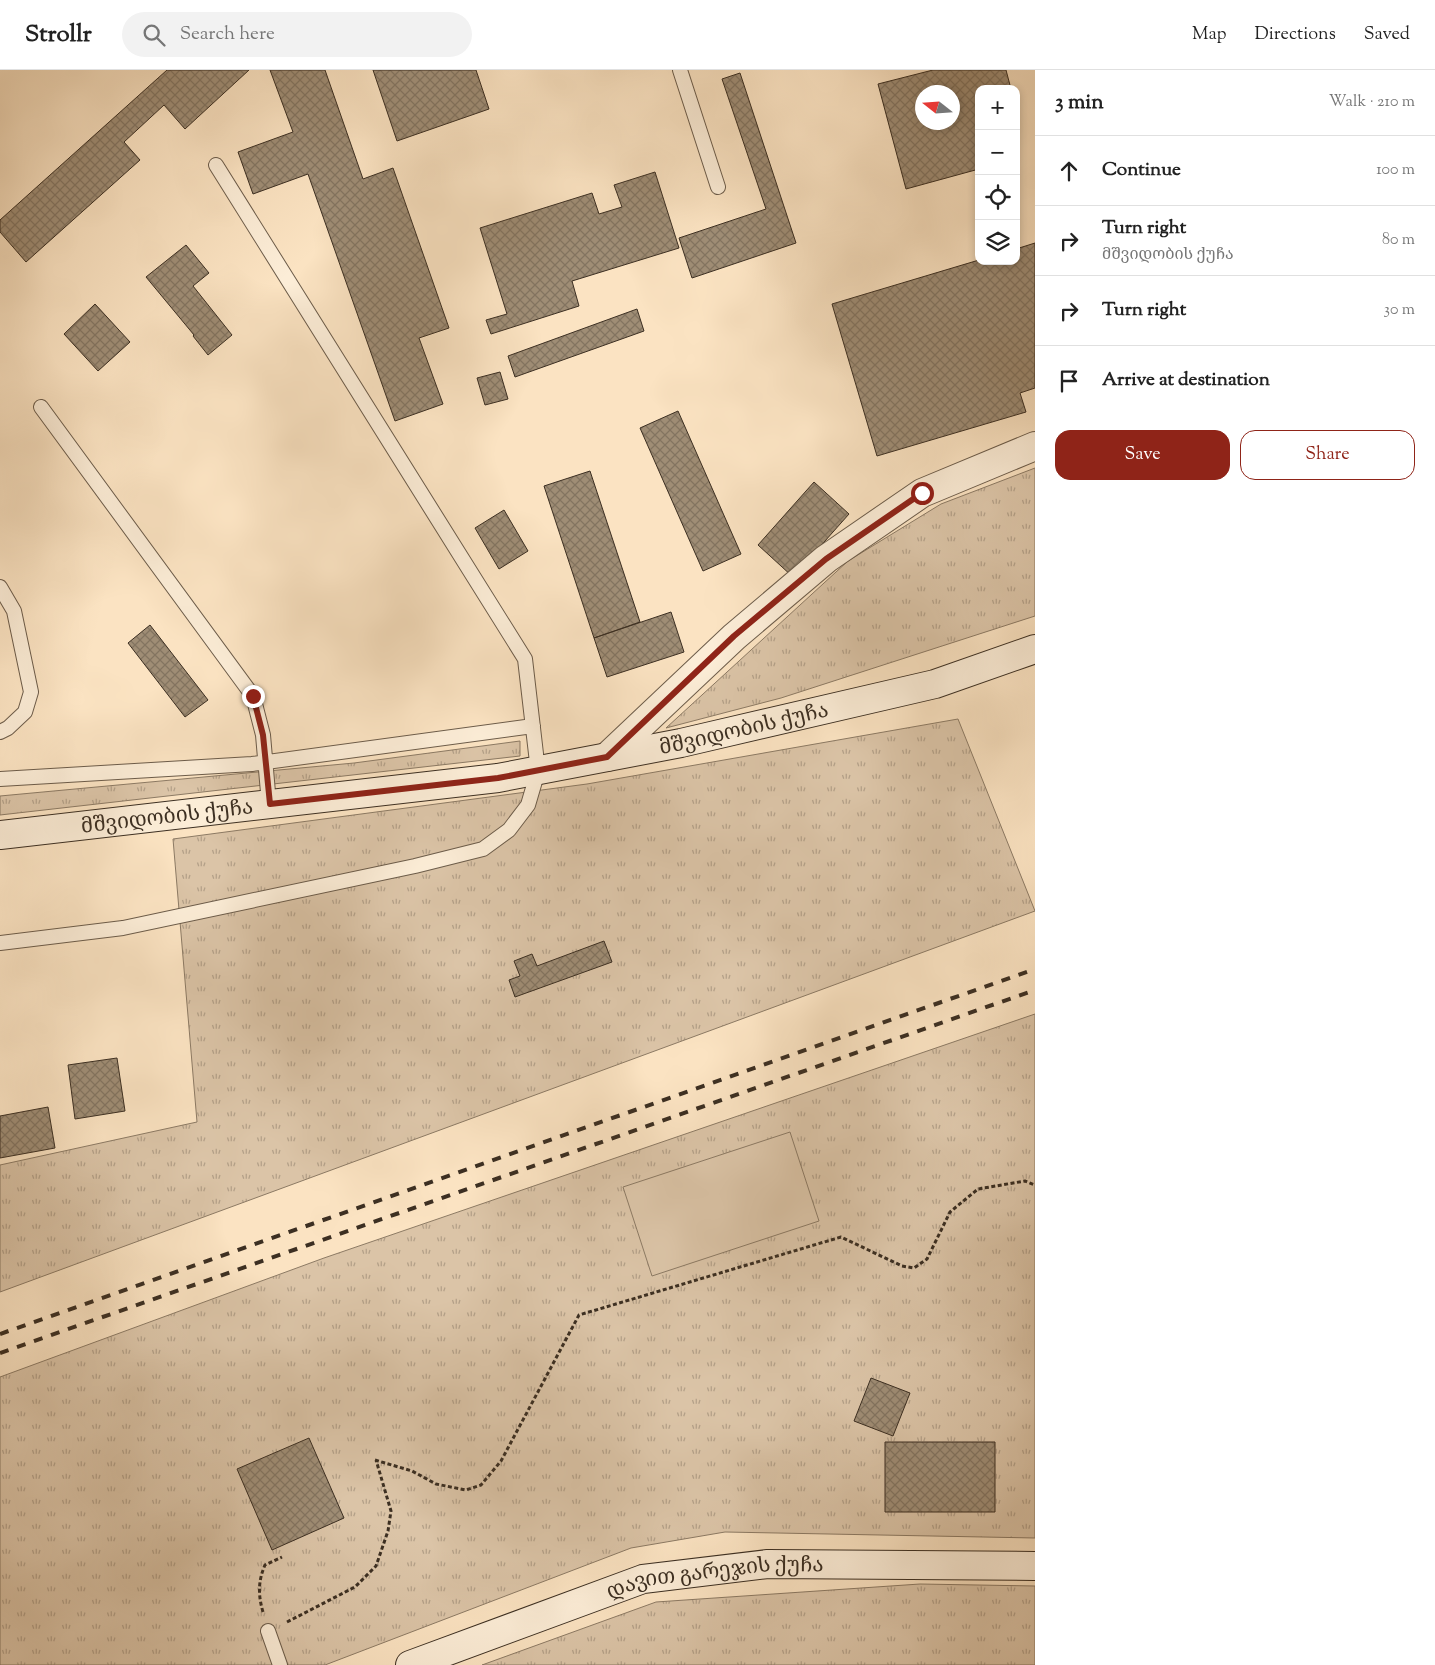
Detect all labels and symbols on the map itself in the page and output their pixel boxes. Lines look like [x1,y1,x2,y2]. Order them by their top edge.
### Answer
north arrow [915,85,960,130]
route start [911,482,934,505]
route end [242,685,265,708]
street label: მშვიდობის ქუჩა [657,696,832,764]
street label: მშვიდობის ქუჩა [80,793,255,843]
street label: დავით გარეჯის ქუჩა [603,1551,824,1608]

